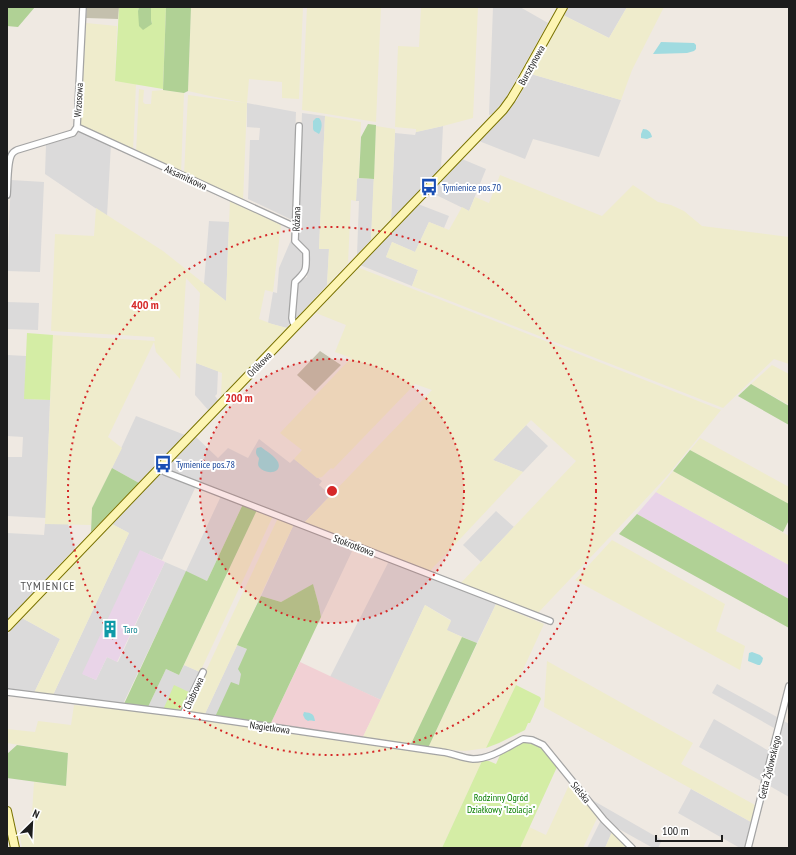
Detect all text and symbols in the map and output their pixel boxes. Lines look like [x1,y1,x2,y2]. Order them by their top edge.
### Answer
street label: Bursztynowa [515,43,548,88]
street label: Wrzosowa [71,82,86,118]
street label: Aksamitkowa [162,162,209,193]
bus stop icon: Tymienice pos.70 [419,177,439,197]
place label: Tymienice pos.70 [442,181,502,194]
street label: Różana [290,206,303,232]
text: 400 m [131,297,159,312]
street label: Orlikowa [244,349,275,380]
text: 200 m [225,390,253,405]
bus stop icon: Tymienice pos.78 [153,454,173,474]
place label: Tymienice pos.78 [176,458,235,471]
centre of rings [325,484,339,498]
street label: Stokrotkowa [331,532,376,559]
district label: TYMIENICE [20,578,76,593]
building icon: Taro [100,619,120,639]
place label: Taro [123,623,138,636]
street label: Chabrowa [180,675,207,711]
street label: Nagietkowa [249,718,291,737]
street label: Getta Żydowskiego [755,734,784,800]
street label: Sielska [568,779,593,806]
park label: Rodzinny Ogród Działkowy "Izolacja" [467,791,535,816]
north arrow [12,803,52,843]
text: N [31,806,42,821]
scale bar [656,817,722,843]
text: 100 m [662,823,689,838]

